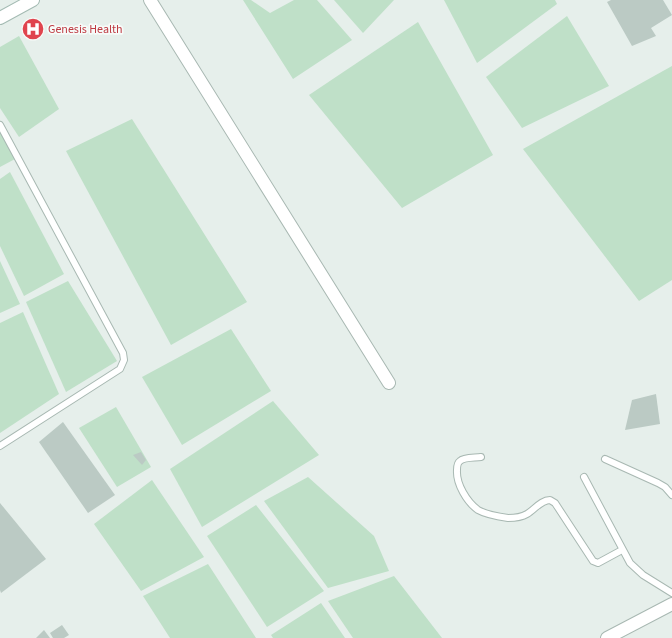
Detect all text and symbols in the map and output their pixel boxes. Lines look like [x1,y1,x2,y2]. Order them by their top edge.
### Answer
hospital icon: Genesis Health [20,16,46,42]
place label: Genesis Health [48,21,123,38]

